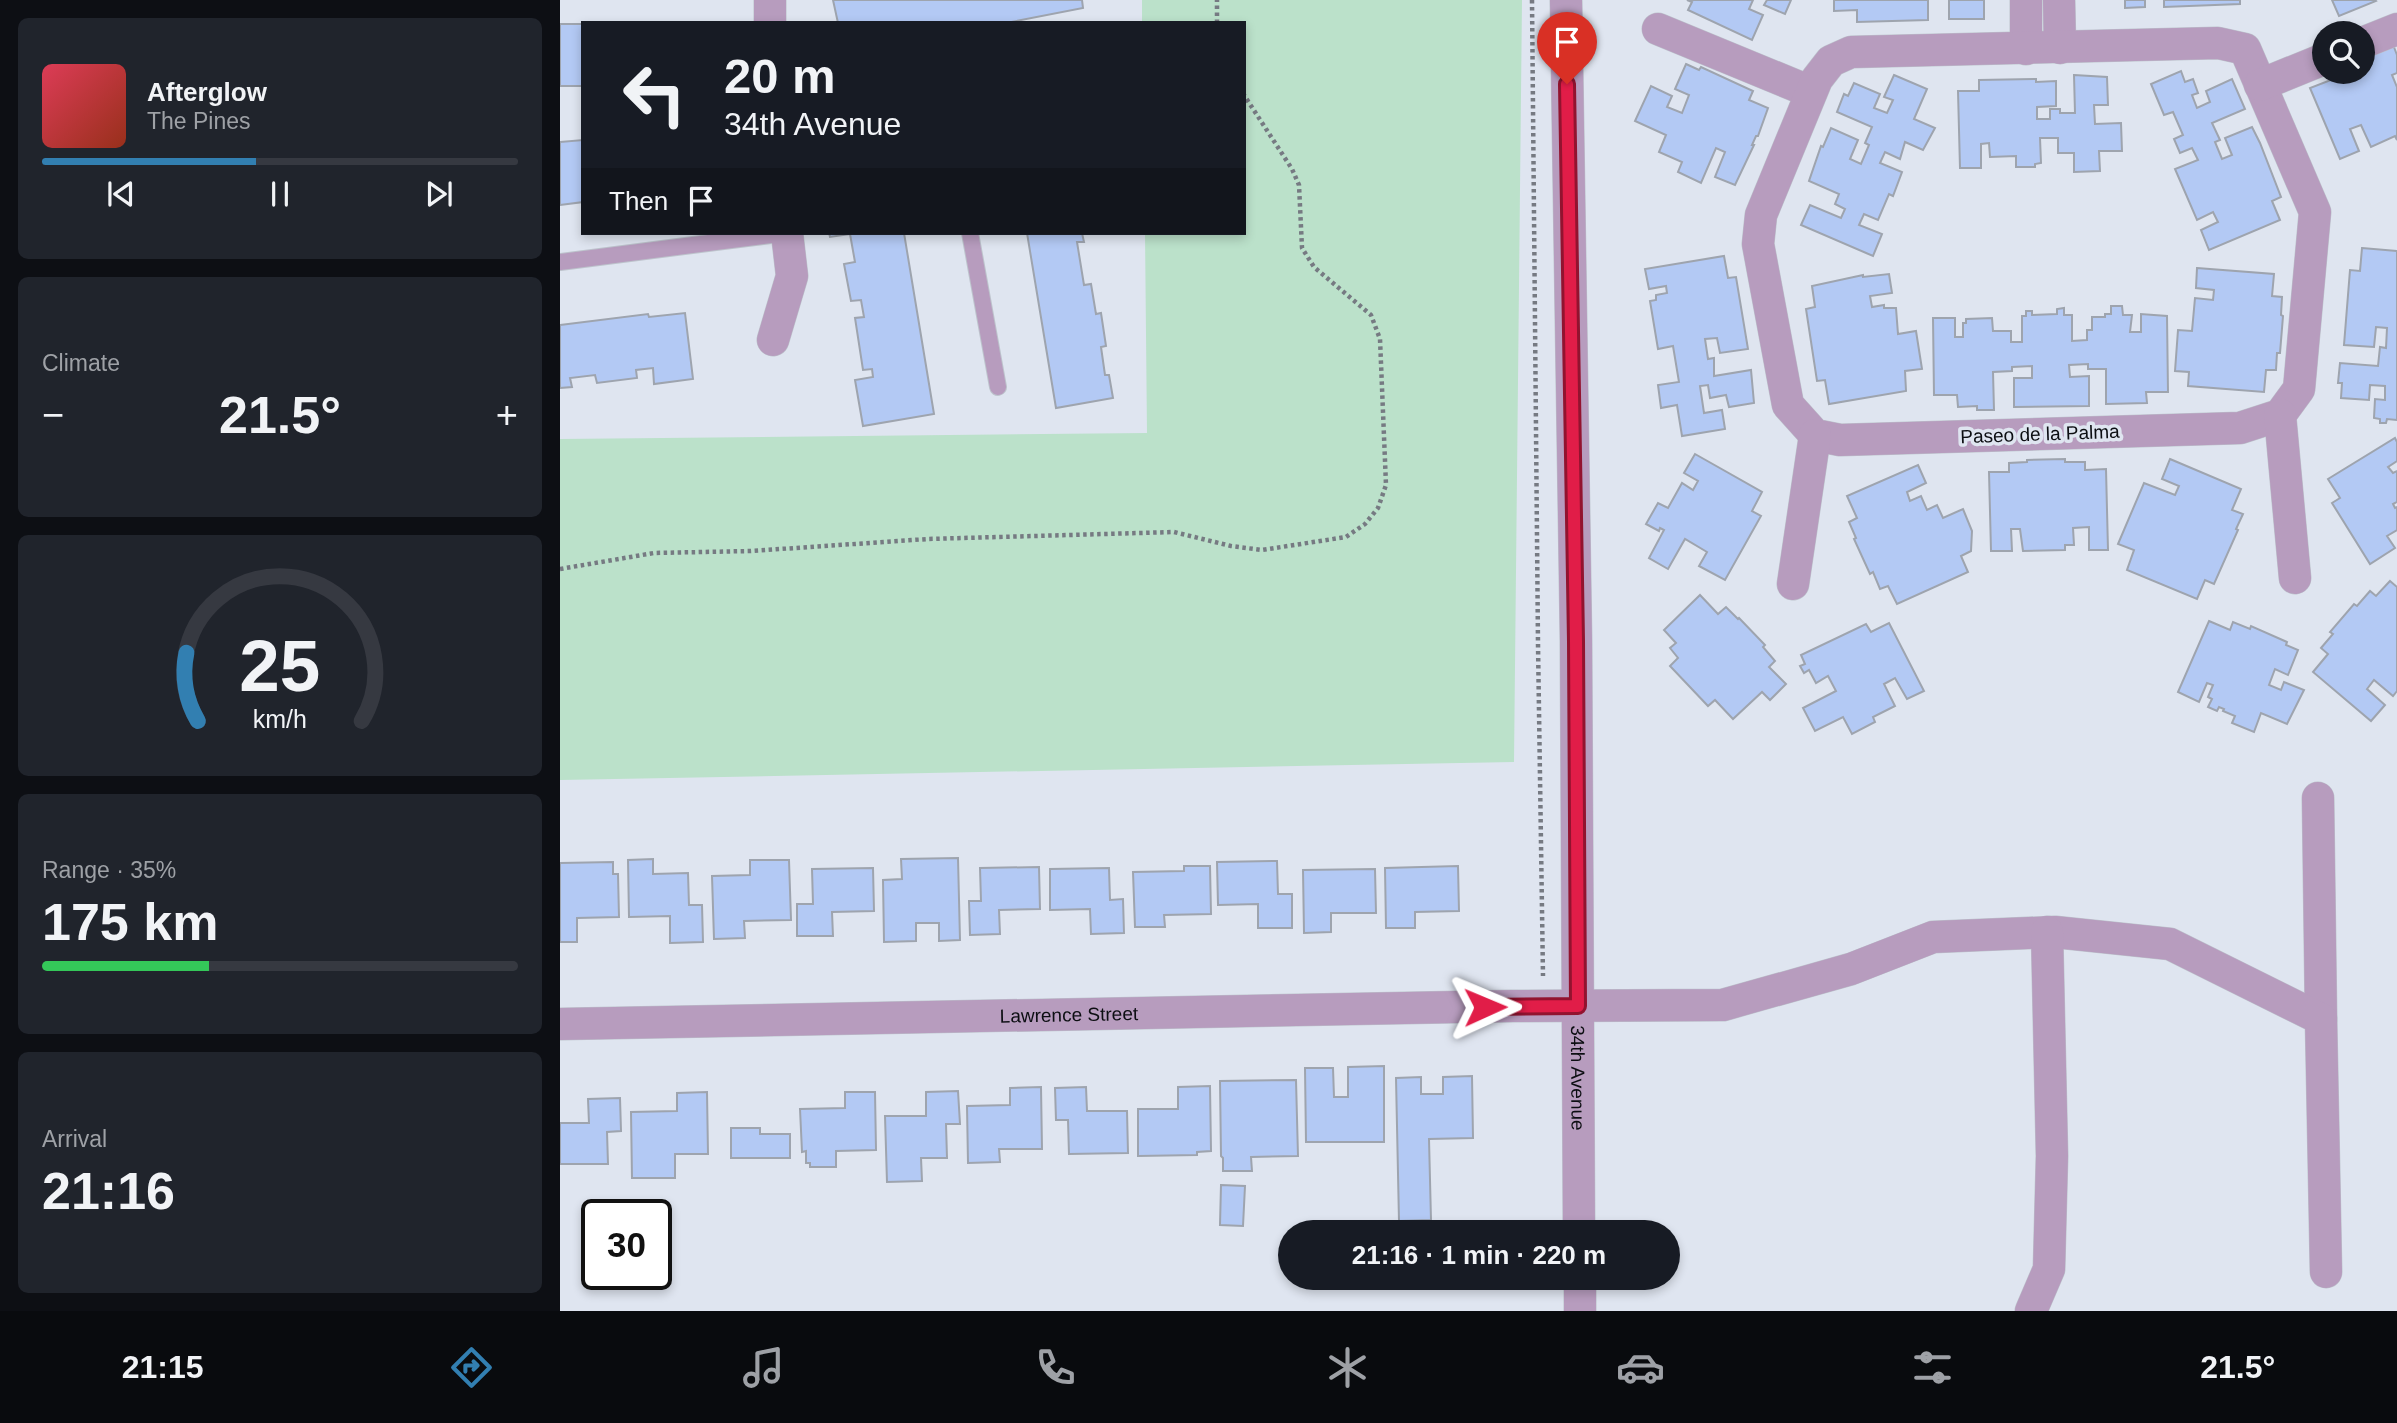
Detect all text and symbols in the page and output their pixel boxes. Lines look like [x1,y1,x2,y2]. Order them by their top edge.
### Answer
pin [1537,12.0,1597,84]
map controls [2312,21,2375,84]
button: search [2312,21,2375,84]
icon: arrive [1548,23,1586,61]
icon: left [609,49,700,140]
text: 20 m [724,49,836,103]
text: Afterglow [147,77,267,107]
text: 34th Avenue [724,106,901,142]
text: The Pines [147,108,251,134]
icon: previous [102,175,140,213]
icon: pause [261,175,299,213]
icon: next [420,175,458,213]
icon: arrive [682,182,720,220]
text: Then [609,186,668,216]
text: Climate [42,350,120,376]
text: 21.5° [219,386,341,444]
text: − [42,394,64,436]
text: + [496,394,518,436]
street label: Paseo de la Palma [1960,421,2120,447]
text: 25 [240,626,320,707]
text: km/h [253,705,307,733]
text: Range · 35% [42,857,176,883]
text: 175 km [42,893,218,951]
position arrow [1448,970,1522,1044]
street label: Lawrence Street [999,1003,1139,1026]
street label: 34th Avenue [1567,1025,1589,1131]
text: Arrival [42,1126,107,1152]
text: 21:16 [42,1162,175,1220]
speed limit sign: 30 [581,1199,672,1290]
text: 21:16 · 1 min · 220 m [1352,1240,1606,1270]
icon: directions [447,1343,496,1392]
icon: music [739,1343,788,1392]
icon: phone [1031,1343,1080,1392]
icon: climate [1323,1343,1372,1392]
icon: car [1616,1343,1665,1392]
icon: filters [1908,1343,1957,1392]
text: 21:15 [122,1349,203,1385]
text: 21.5° [2200,1349,2275,1385]

